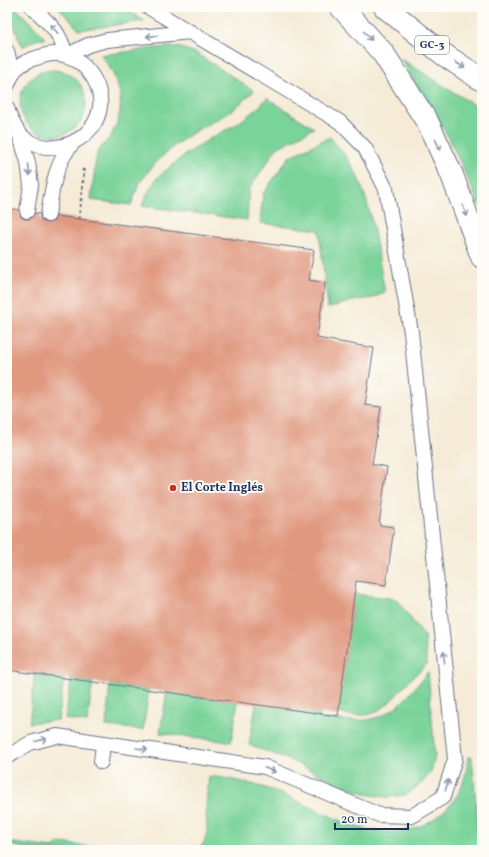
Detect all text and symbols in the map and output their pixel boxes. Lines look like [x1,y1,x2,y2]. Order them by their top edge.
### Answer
one-way arrow [49,23,58,34]
one-way arrow [363,31,372,41]
one-way arrow [146,32,159,40]
road number: GC-3 [415,36,449,54]
one-way arrow [454,61,465,69]
one-way arrow [435,138,442,150]
one-way arrow [25,163,33,176]
one-way arrow [462,205,470,217]
place label: El Corte Inglés [181,480,263,496]
marker: El Corte Inglés [168,483,178,493]
one-way arrow [441,651,448,664]
one-way arrow [35,736,48,743]
one-way arrow [135,745,148,753]
one-way arrow [263,766,275,774]
one-way arrow [444,779,451,792]
scale bar [335,805,408,831]
text: 20 m [341,812,368,828]

